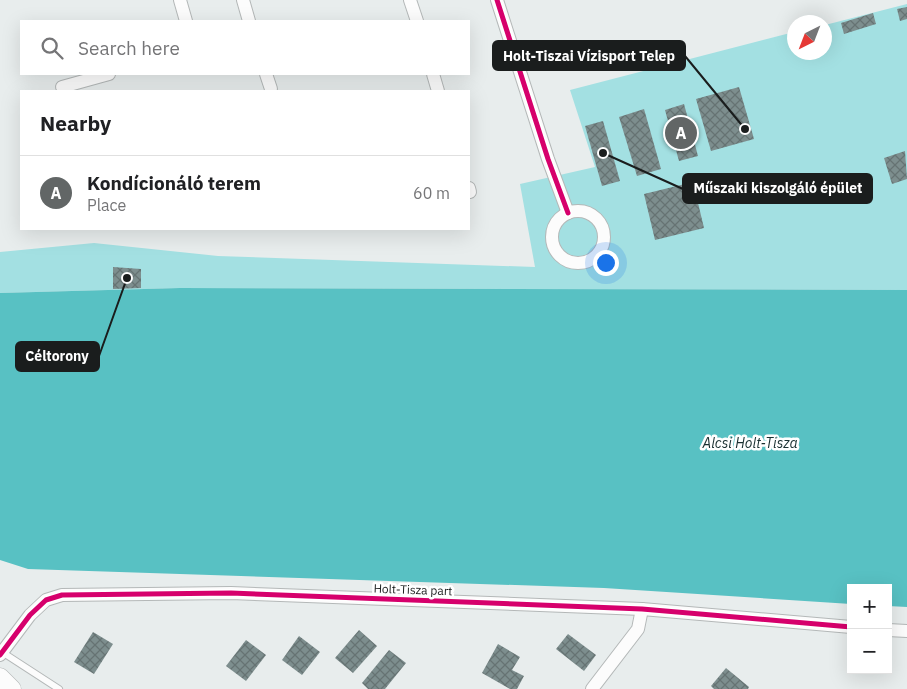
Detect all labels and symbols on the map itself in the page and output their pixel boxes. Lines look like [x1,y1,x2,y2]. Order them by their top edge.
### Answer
north arrow [787,15,832,60]
callout: Holt-Tiszai Vízisport Telep [493,41,685,70]
text: Holt-Tiszai Vízisport Telep [503,47,675,65]
pin: A [665,114,697,152]
callout: Műszaki kiszolgáló épület [683,174,872,203]
text: Műszaki kiszolgáló épület [694,179,862,197]
your location [593,250,619,276]
callout: Céltorony [16,342,99,371]
text: Céltorony [25,347,89,365]
water label: Alcsi Holt-Tisza [701,434,798,452]
street label: Holt-Tisza part [373,581,453,598]

